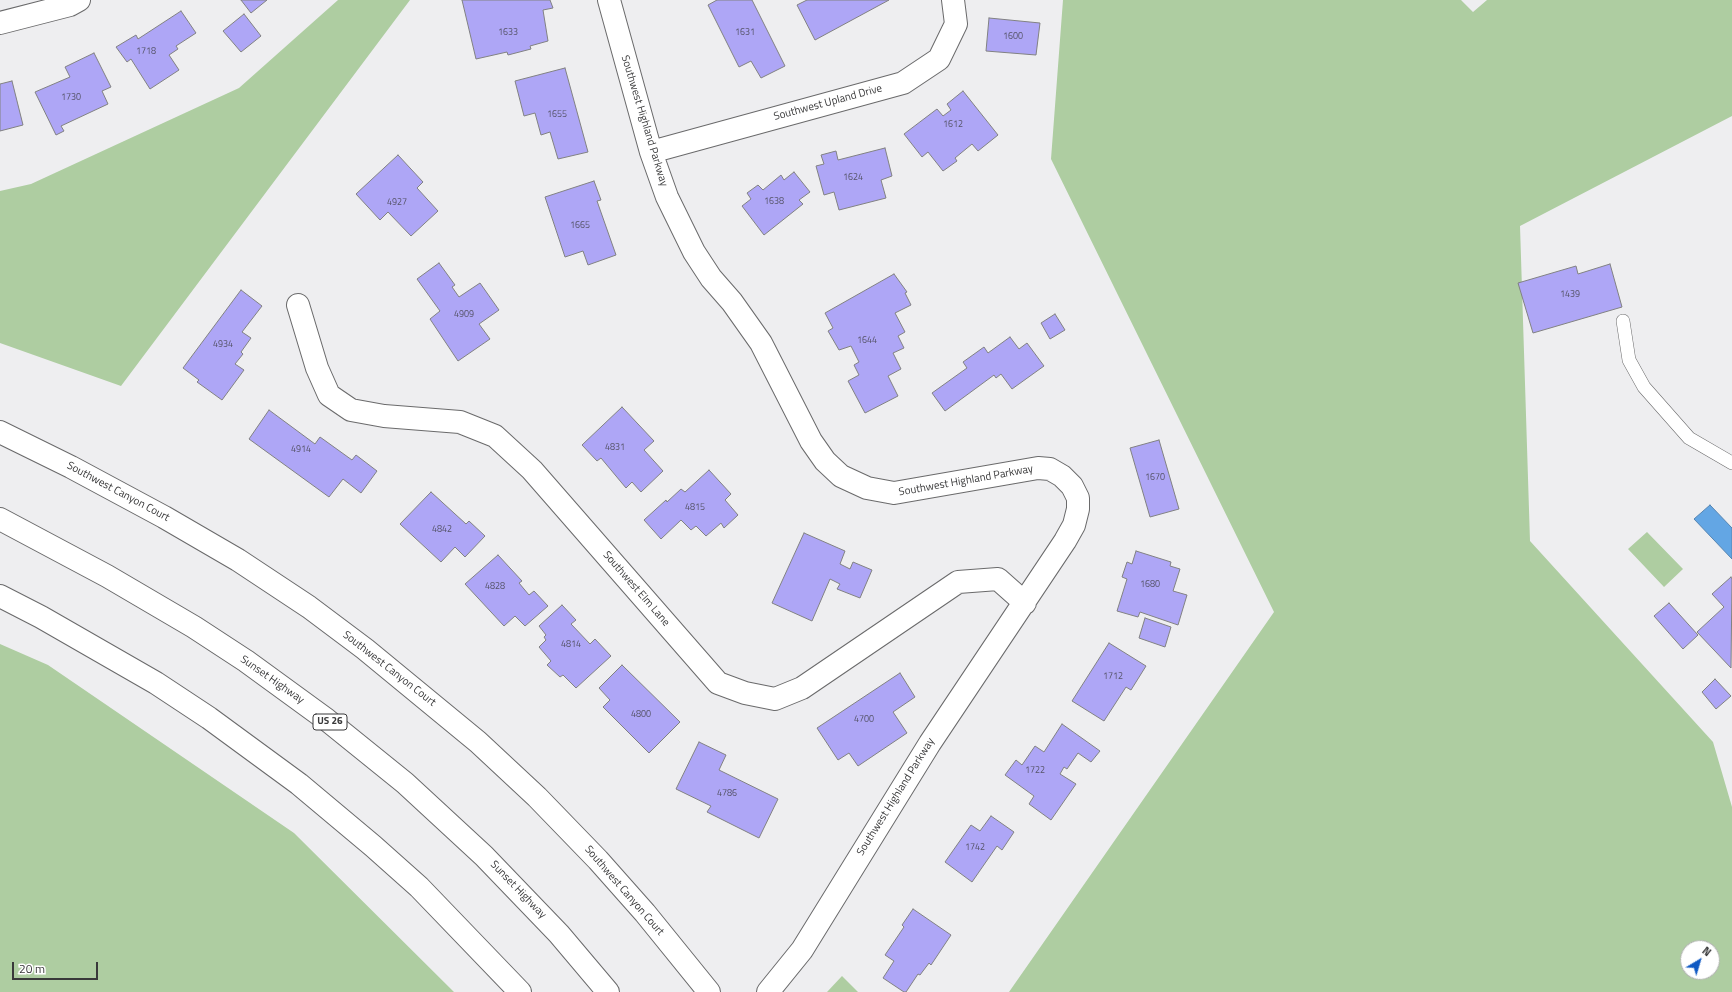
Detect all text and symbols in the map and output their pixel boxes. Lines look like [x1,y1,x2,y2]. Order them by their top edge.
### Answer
house number: 1633 [498,28,518,38]
house number: 1631 [735,28,755,38]
house number: 1600 [1003,32,1023,42]
house number: 1718 [136,47,156,57]
street label: Southwest Highland Parkway [618,54,670,188]
street label: Southwest Upland Drive [772,82,884,124]
house number: 1730 [61,93,81,103]
house number: 1655 [547,110,567,120]
house number: 1612 [943,120,963,130]
house number: 1624 [843,173,863,183]
house number: 1638 [764,197,784,207]
house number: 4927 [387,198,407,208]
house number: 1665 [570,221,590,231]
house number: 1439 [1560,290,1580,300]
house number: 4909 [454,310,474,320]
house number: 1644 [857,336,877,346]
house number: 4934 [213,340,233,350]
house number: 4831 [605,443,625,453]
house number: 4914 [291,445,311,455]
street label: Southwest Canyon Court [64,459,172,525]
street label: Southwest Highland Parkway [898,463,1034,499]
house number: 1670 [1145,473,1165,483]
house number: 4815 [685,503,705,513]
house number: 4842 [432,525,452,535]
street label: Southwest Elm Lane [600,549,672,629]
house number: 1680 [1140,580,1160,590]
house number: 4828 [485,582,505,592]
street label: Southwest Canyon Court [340,629,438,709]
house number: 4814 [561,640,581,650]
street label: Sunset Highway [237,653,307,707]
house number: 1712 [1103,672,1123,682]
house number: 4800 [631,710,651,720]
road number: US 26 [313,714,347,730]
house number: 4700 [854,715,874,725]
street label: Southwest Highland Parkway [854,736,938,858]
house number: 1722 [1025,766,1045,776]
house number: 4786 [717,789,737,799]
street label: Southwest Canyon Court [581,843,667,939]
house number: 1742 [965,843,985,853]
street label: Sunset Highway [487,858,549,922]
north arrow [1680,940,1720,980]
text: N [1699,943,1715,960]
scale bar [14,954,100,980]
text: 20 m [19,959,45,978]

